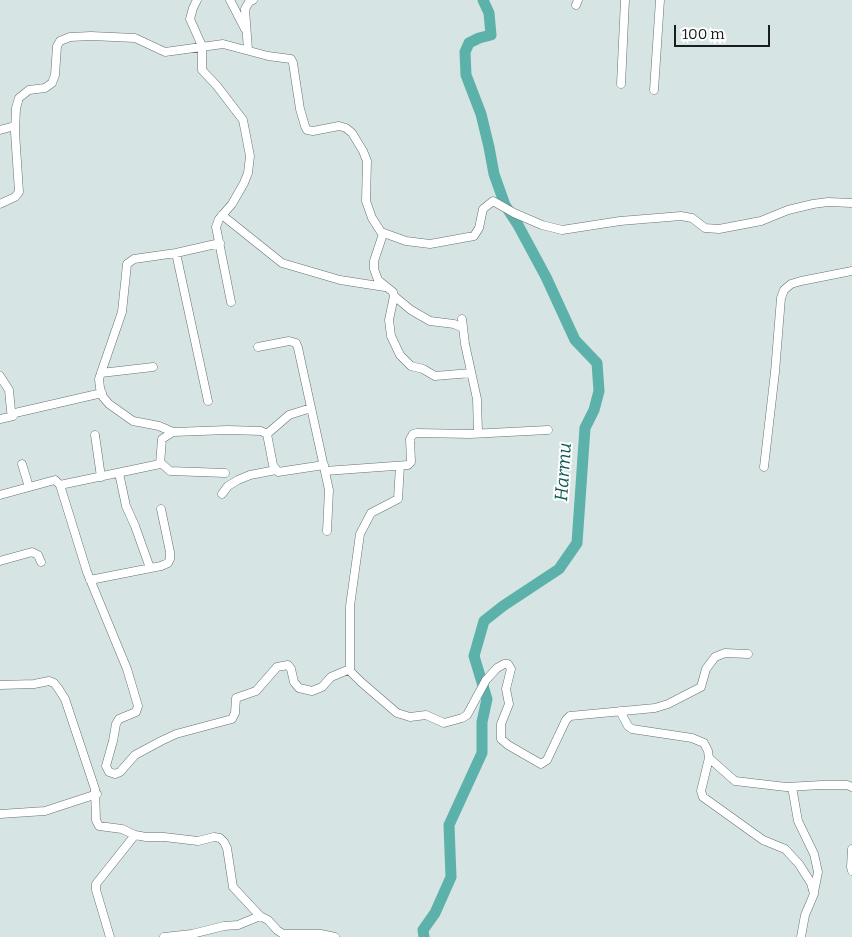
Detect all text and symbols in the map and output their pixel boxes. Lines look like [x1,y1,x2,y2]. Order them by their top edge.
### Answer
scale bar [677,15,773,47]
text: 100 m [682,25,725,43]
water label: Harmu [551,442,577,502]

